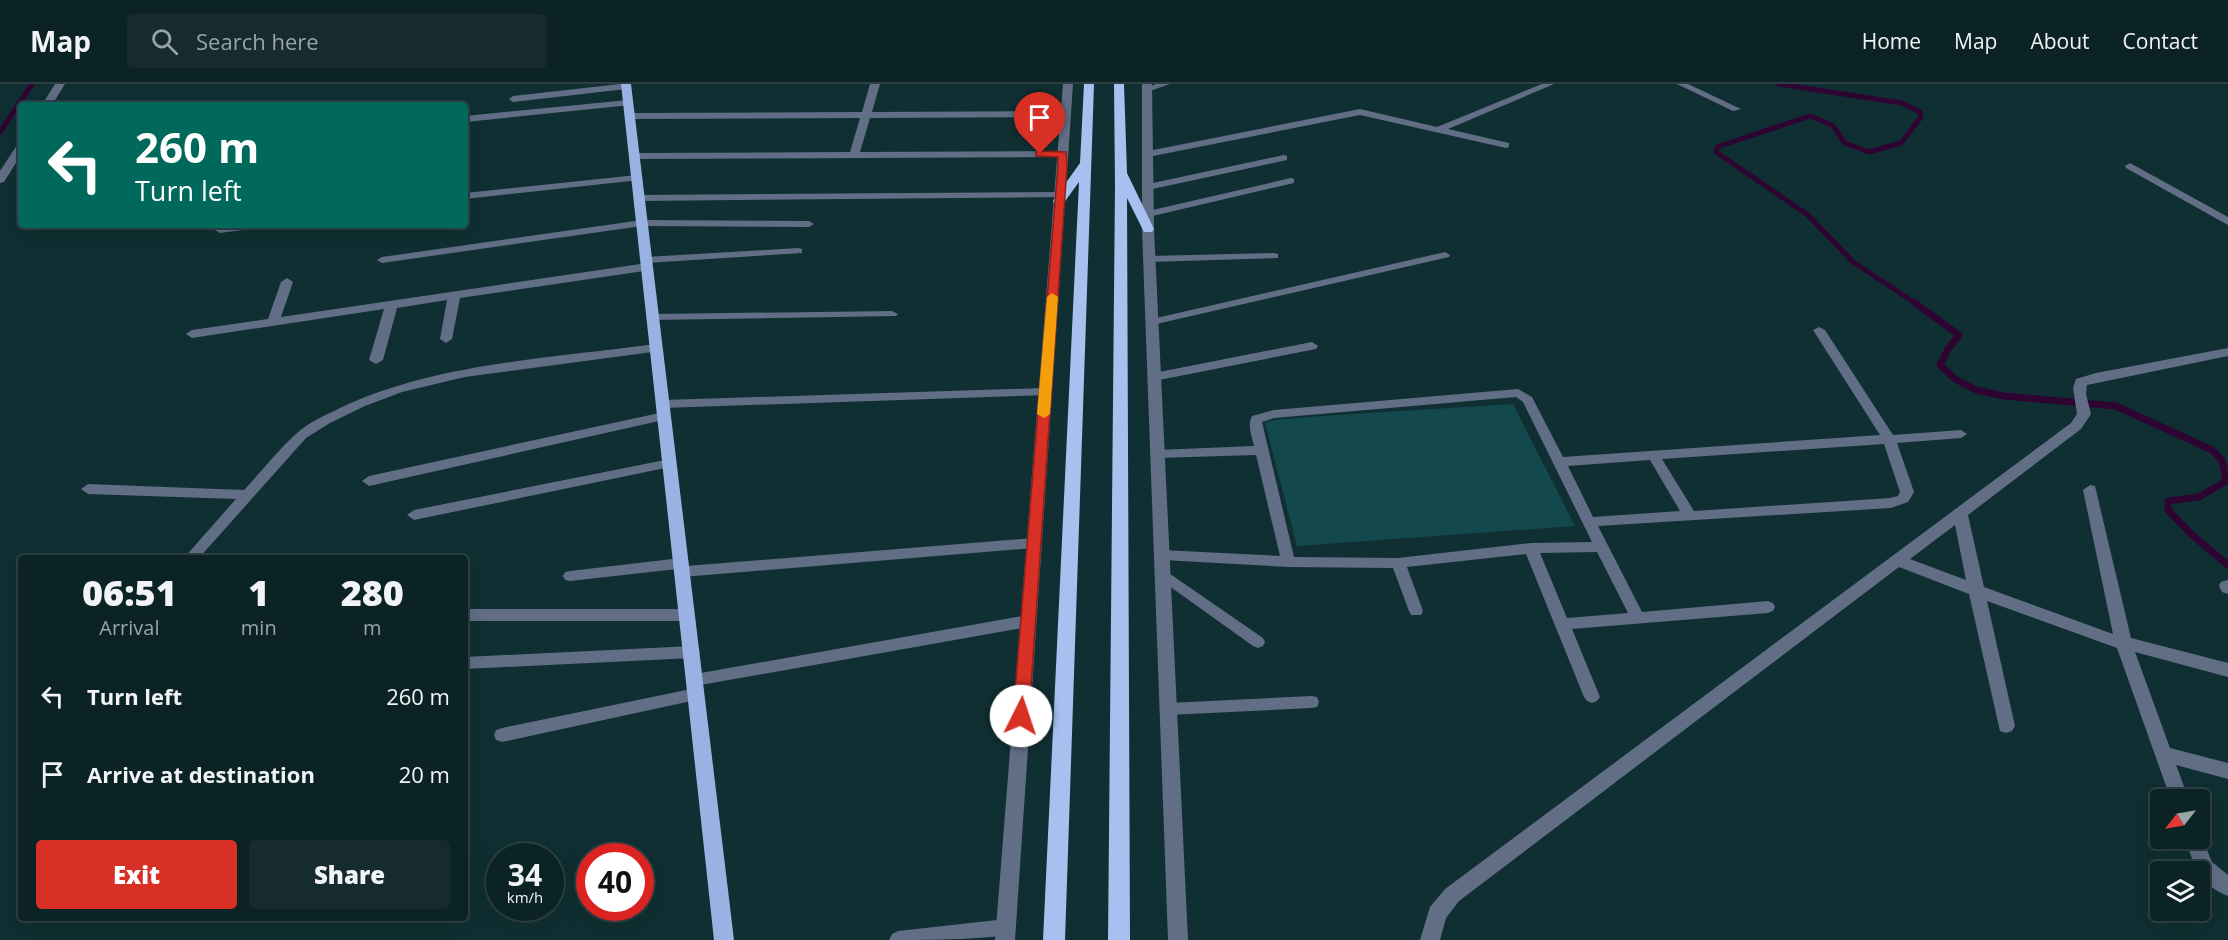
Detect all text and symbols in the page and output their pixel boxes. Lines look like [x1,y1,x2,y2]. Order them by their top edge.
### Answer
search box [127,14,547,68]
text: Map [30,22,91,60]
icon: search [148,25,181,58]
text: Search here [196,26,319,56]
text: Home [1862,27,1921,55]
text: Map [1954,27,1997,55]
text: About [2030,27,2090,55]
text: Contact [2123,27,2198,55]
pin [1014,92,1065,154]
icon: arrive [1023,101,1056,134]
text: 260 m [135,118,259,175]
icon: left [36,126,114,204]
text: Turn left [135,172,242,209]
text: 06:51 [82,568,177,617]
text: 1 [248,568,269,617]
text: 280 [341,568,404,617]
text: Arrival [99,614,160,641]
text: min [241,614,277,641]
text: m [363,614,382,641]
icon: left [36,680,69,713]
text: Turn left [87,681,182,711]
text: 260 m [386,681,450,711]
position arrow [989,684,1053,748]
icon: arrive [36,758,69,791]
text: Arrive at destination [87,759,315,789]
text: 20 m [399,759,450,789]
north arrow [2150,789,2210,849]
map controls [2150,789,2210,921]
button: Exit [36,840,237,909]
button: Share [249,840,450,909]
speed limit sign: 40 [576,843,654,921]
text: 34 [508,854,542,895]
button: layers [2150,861,2210,921]
text: km/h [507,887,543,907]

